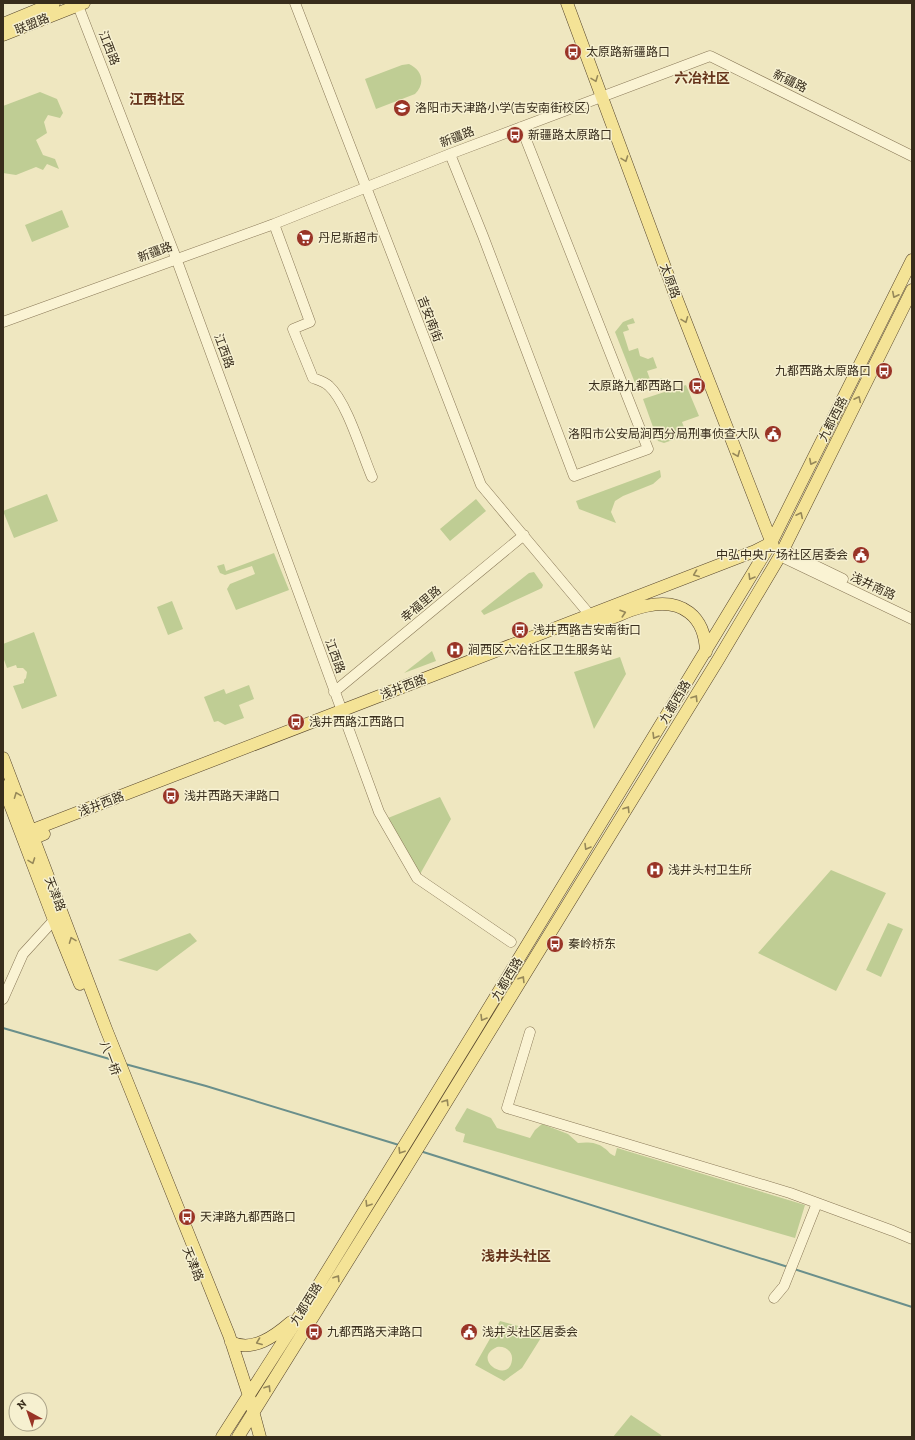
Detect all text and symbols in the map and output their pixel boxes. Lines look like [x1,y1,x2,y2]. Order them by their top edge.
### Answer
street label: 联盟路 [13,11,51,37]
street label: 江西路 [96,29,122,67]
bus stop icon: 太原路新疆路口 [563,42,583,62]
place label: 太原路新疆路口 [586,45,670,59]
street label: 新疆路 [771,67,809,95]
district label: 六冶社区 [674,70,730,87]
one-way arrow [591,75,599,82]
district label: 江西社区 [129,91,185,108]
school or university icon: 洛阳市天津路小学(吉安南街校区) [392,98,412,118]
place label: 洛阳市天津路小学(吉安南街校区) [415,101,590,115]
street label: 新疆路 [438,124,476,150]
bus stop icon: 新疆路太原路口 [505,125,525,145]
place label: 新疆路太原路口 [528,128,612,142]
one-way arrow [620,155,629,162]
supermarket icon: 丹尼斯超市 [295,228,315,248]
place label: 丹尼斯超市 [318,231,378,245]
street label: 新疆路 [136,239,174,265]
street label: 太原路 [657,262,683,300]
one-way arrow [892,291,900,298]
street label: 吉安南街 [415,294,445,344]
one-way arrow [681,316,689,323]
street label: 江西路 [211,332,237,370]
bus stop icon: 九都西路太原路口 [874,361,894,381]
place label: 九都西路太原路口 [775,364,871,378]
bus stop icon: 太原路九都西路口 [687,376,707,396]
place label: 太原路九都西路口 [588,379,684,393]
street label: 九都西路 [816,394,850,444]
one-way arrow [853,396,861,403]
public building icon: 洛阳市公安局涧西分局刑事侦查大队 [763,424,783,444]
place label: 洛阳市公安局涧西分局刑事侦查大队 [568,427,760,441]
one-way arrow [732,451,740,458]
one-way arrow [809,457,817,465]
one-way arrow [795,512,803,520]
public building icon: 中弘中央广场社区居委会 [851,545,871,565]
place label: 中弘中央广场社区居委会 [716,548,848,562]
one-way arrow [692,570,699,578]
street label: 浅井南路 [848,570,898,602]
one-way arrow [748,573,755,580]
street label: 幸福里路 [398,583,444,625]
one-way arrow [620,610,627,618]
bus stop icon: 浅井西路吉安南街口 [510,620,530,640]
place label: 浅井西路吉安南街口 [533,623,641,637]
street label: 江西路 [322,637,348,675]
hospital icon: 涧西区六冶社区卫生服务站 [445,640,465,660]
place label: 涧西区六冶社区卫生服务站 [468,643,612,657]
street label: 浅井西路 [378,672,428,702]
street label: 九都西路 [657,678,693,726]
one-way arrow [690,695,697,702]
bus stop icon: 浅井西路江西路口 [286,712,306,732]
place label: 浅井西路江西路口 [309,715,405,729]
one-way arrow [652,732,659,739]
bus stop icon: 浅井西路天津路口 [161,786,181,806]
street label: 浅井西路 [76,789,126,819]
place label: 浅井西路天津路口 [184,789,280,803]
one-way arrow [14,791,22,799]
one-way arrow [622,806,629,813]
one-way arrow [584,843,592,850]
one-way arrow [28,858,36,865]
hospital icon: 浅井头村卫生所 [645,860,665,880]
place label: 浅井头村卫生所 [668,863,752,877]
street label: 天津路 [42,875,68,913]
bus stop icon: 秦岭桥东 [545,934,565,954]
one-way arrow [69,937,77,944]
place label: 秦岭桥东 [568,937,616,951]
street label: 九都西路 [489,955,525,1003]
one-way arrow [517,977,524,984]
one-way arrow [480,1014,488,1021]
street label: 八一桥 [97,1039,123,1077]
one-way arrow [442,1099,449,1106]
one-way arrow [399,1146,406,1153]
one-way arrow [366,1200,373,1207]
bus stop icon: 天津路九都西路口 [177,1207,197,1227]
place label: 天津路九都西路口 [200,1210,296,1224]
street label: 天津路 [180,1245,206,1283]
district label: 浅井头社区 [481,1248,551,1265]
one-way arrow [332,1275,340,1282]
street label: 九都西路 [287,1280,325,1328]
bus stop icon: 九都西路天津路口 [304,1322,324,1342]
public building icon: 浅井头社区居委会 [459,1322,479,1342]
place label: 九都西路天津路口 [327,1325,423,1339]
place label: 浅井头社区居委会 [482,1325,578,1339]
one-way arrow [256,1337,263,1346]
one-way arrow [264,1385,271,1392]
north arrow [8,1392,48,1432]
text: N [15,1397,30,1412]

